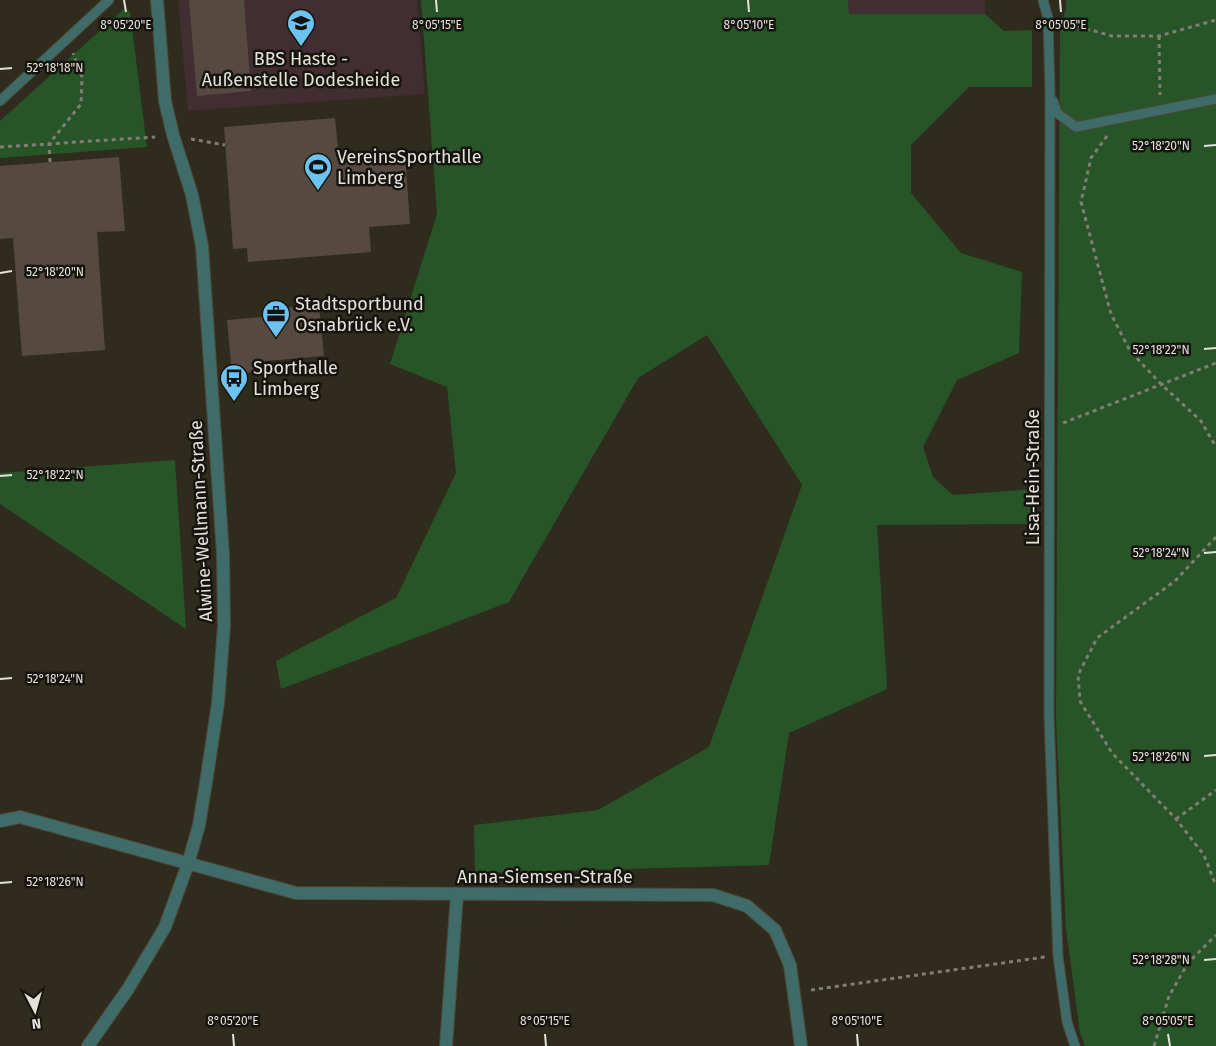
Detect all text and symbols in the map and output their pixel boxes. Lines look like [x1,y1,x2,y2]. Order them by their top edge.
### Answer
school or university icon: BBS Haste - Außenstelle Dodesheide [286,8,316,47]
text: 8°05'20"E [100,18,152,32]
text: 8°05'15"E [412,18,462,32]
text: 8°05'10"E [724,18,774,32]
text: 8°05'05"E [1035,18,1087,32]
place label: BBS Haste - Außenstelle Dodesheide [202,48,400,91]
text: 52°18'18"N [27,61,83,75]
text: 52°18'20"N [1132,139,1190,153]
place label: VereinsSporthalle Limberg [337,146,482,189]
sports icon: VereinsSporthalle Limberg [303,152,333,191]
text: 52°18'20"N [26,265,84,279]
place label: Stadtsportbund Osnabrück e.V. [295,293,424,336]
office icon: Stadtsportbund Osnabrück e.V. [261,299,291,338]
text: 52°18'22"N [1132,343,1190,357]
place label: Sporthalle Limberg [253,357,338,400]
bus stop icon: Sporthalle Limberg [219,363,249,402]
street label: Lisa-Hein-Straße [1022,409,1044,545]
street label: Alwine-Wellmann-Straße [185,420,217,622]
text: 52°18'22"N [26,468,84,482]
text: 52°18'24"N [1133,546,1189,560]
text: 52°18'24"N [27,672,83,686]
text: 52°18'26"N [1132,750,1190,764]
street label: Anna-Siemsen-Straße [457,866,633,888]
text: 52°18'26"N [26,875,84,889]
text: 52°18'28"N [1132,953,1190,967]
north arrow [10,986,60,1036]
text: N [31,1014,42,1032]
text: 8°05'20"E [207,1014,259,1028]
text: 8°05'15"E [520,1014,570,1028]
text: 8°05'10"E [832,1014,882,1028]
text: 8°05'05"E [1142,1014,1194,1028]

